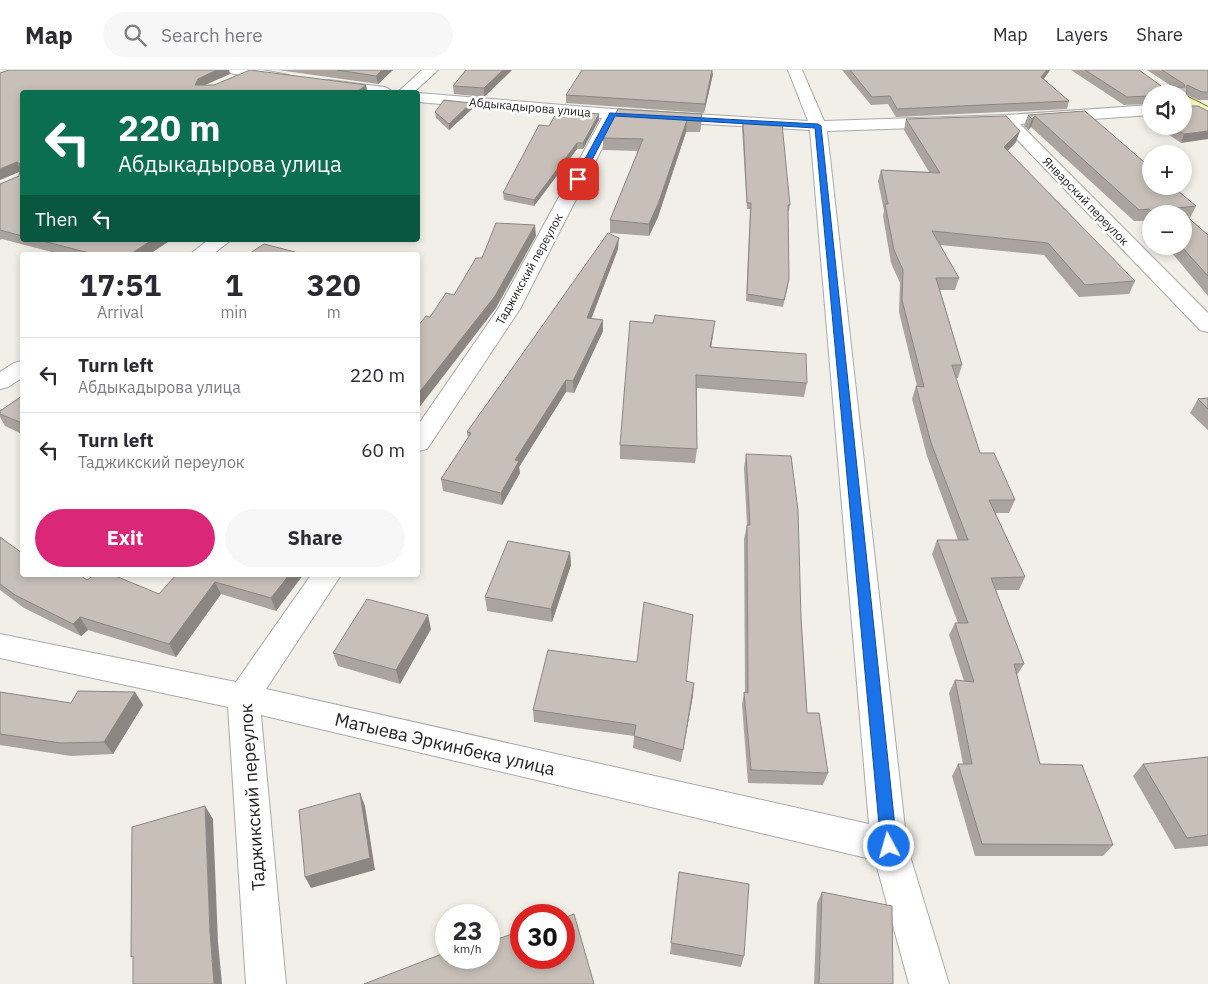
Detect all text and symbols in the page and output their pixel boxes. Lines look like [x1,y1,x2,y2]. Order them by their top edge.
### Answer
search box [103,12,453,57]
text: Map [25,19,73,51]
icon: search [121,21,149,49]
text: Search here [161,23,263,47]
text: Map [993,23,1028,46]
text: Layers [1056,23,1108,46]
text: Share [1136,23,1183,46]
map controls [1142,85,1192,255]
button: sound [1142,85,1192,135]
street label: Абдыкадырова улица [469,94,592,120]
text: 220 m [118,105,221,151]
icon: left [35,110,100,175]
button: + [1142,145,1192,195]
text: Абдыкадырова улица [118,149,342,178]
street label: Январский переулок [1040,154,1132,249]
pin [557,158,599,200]
icon: arrive [564,165,592,193]
icon: left [88,205,116,233]
button: − [1142,205,1192,255]
text: Then [35,207,78,231]
street label: Таджикский переулок [492,210,566,327]
text: 17:51 [79,265,161,304]
text: 1 [225,265,243,304]
text: 320 [307,265,361,304]
text: Arrival [97,302,144,322]
text: min [220,302,247,322]
text: m [327,302,341,322]
text: Turn left [78,353,154,377]
icon: left [35,361,63,389]
text: 220 m [350,363,405,387]
text: Абдыкадырова улица [78,377,241,397]
text: Turn left [78,428,154,452]
icon: left [35,436,63,464]
text: 60 m [361,438,405,462]
text: Таджикский переулок [78,452,245,472]
button: Exit [35,509,215,567]
button: Share [225,509,405,567]
street label: Таджикский переулок [234,703,270,891]
street label: Матыева Эркинбека улица [333,707,558,781]
position arrow [862,819,914,871]
speed limit sign: 30 [510,904,575,969]
text: 23 [452,914,483,947]
text: km/h [453,941,482,956]

